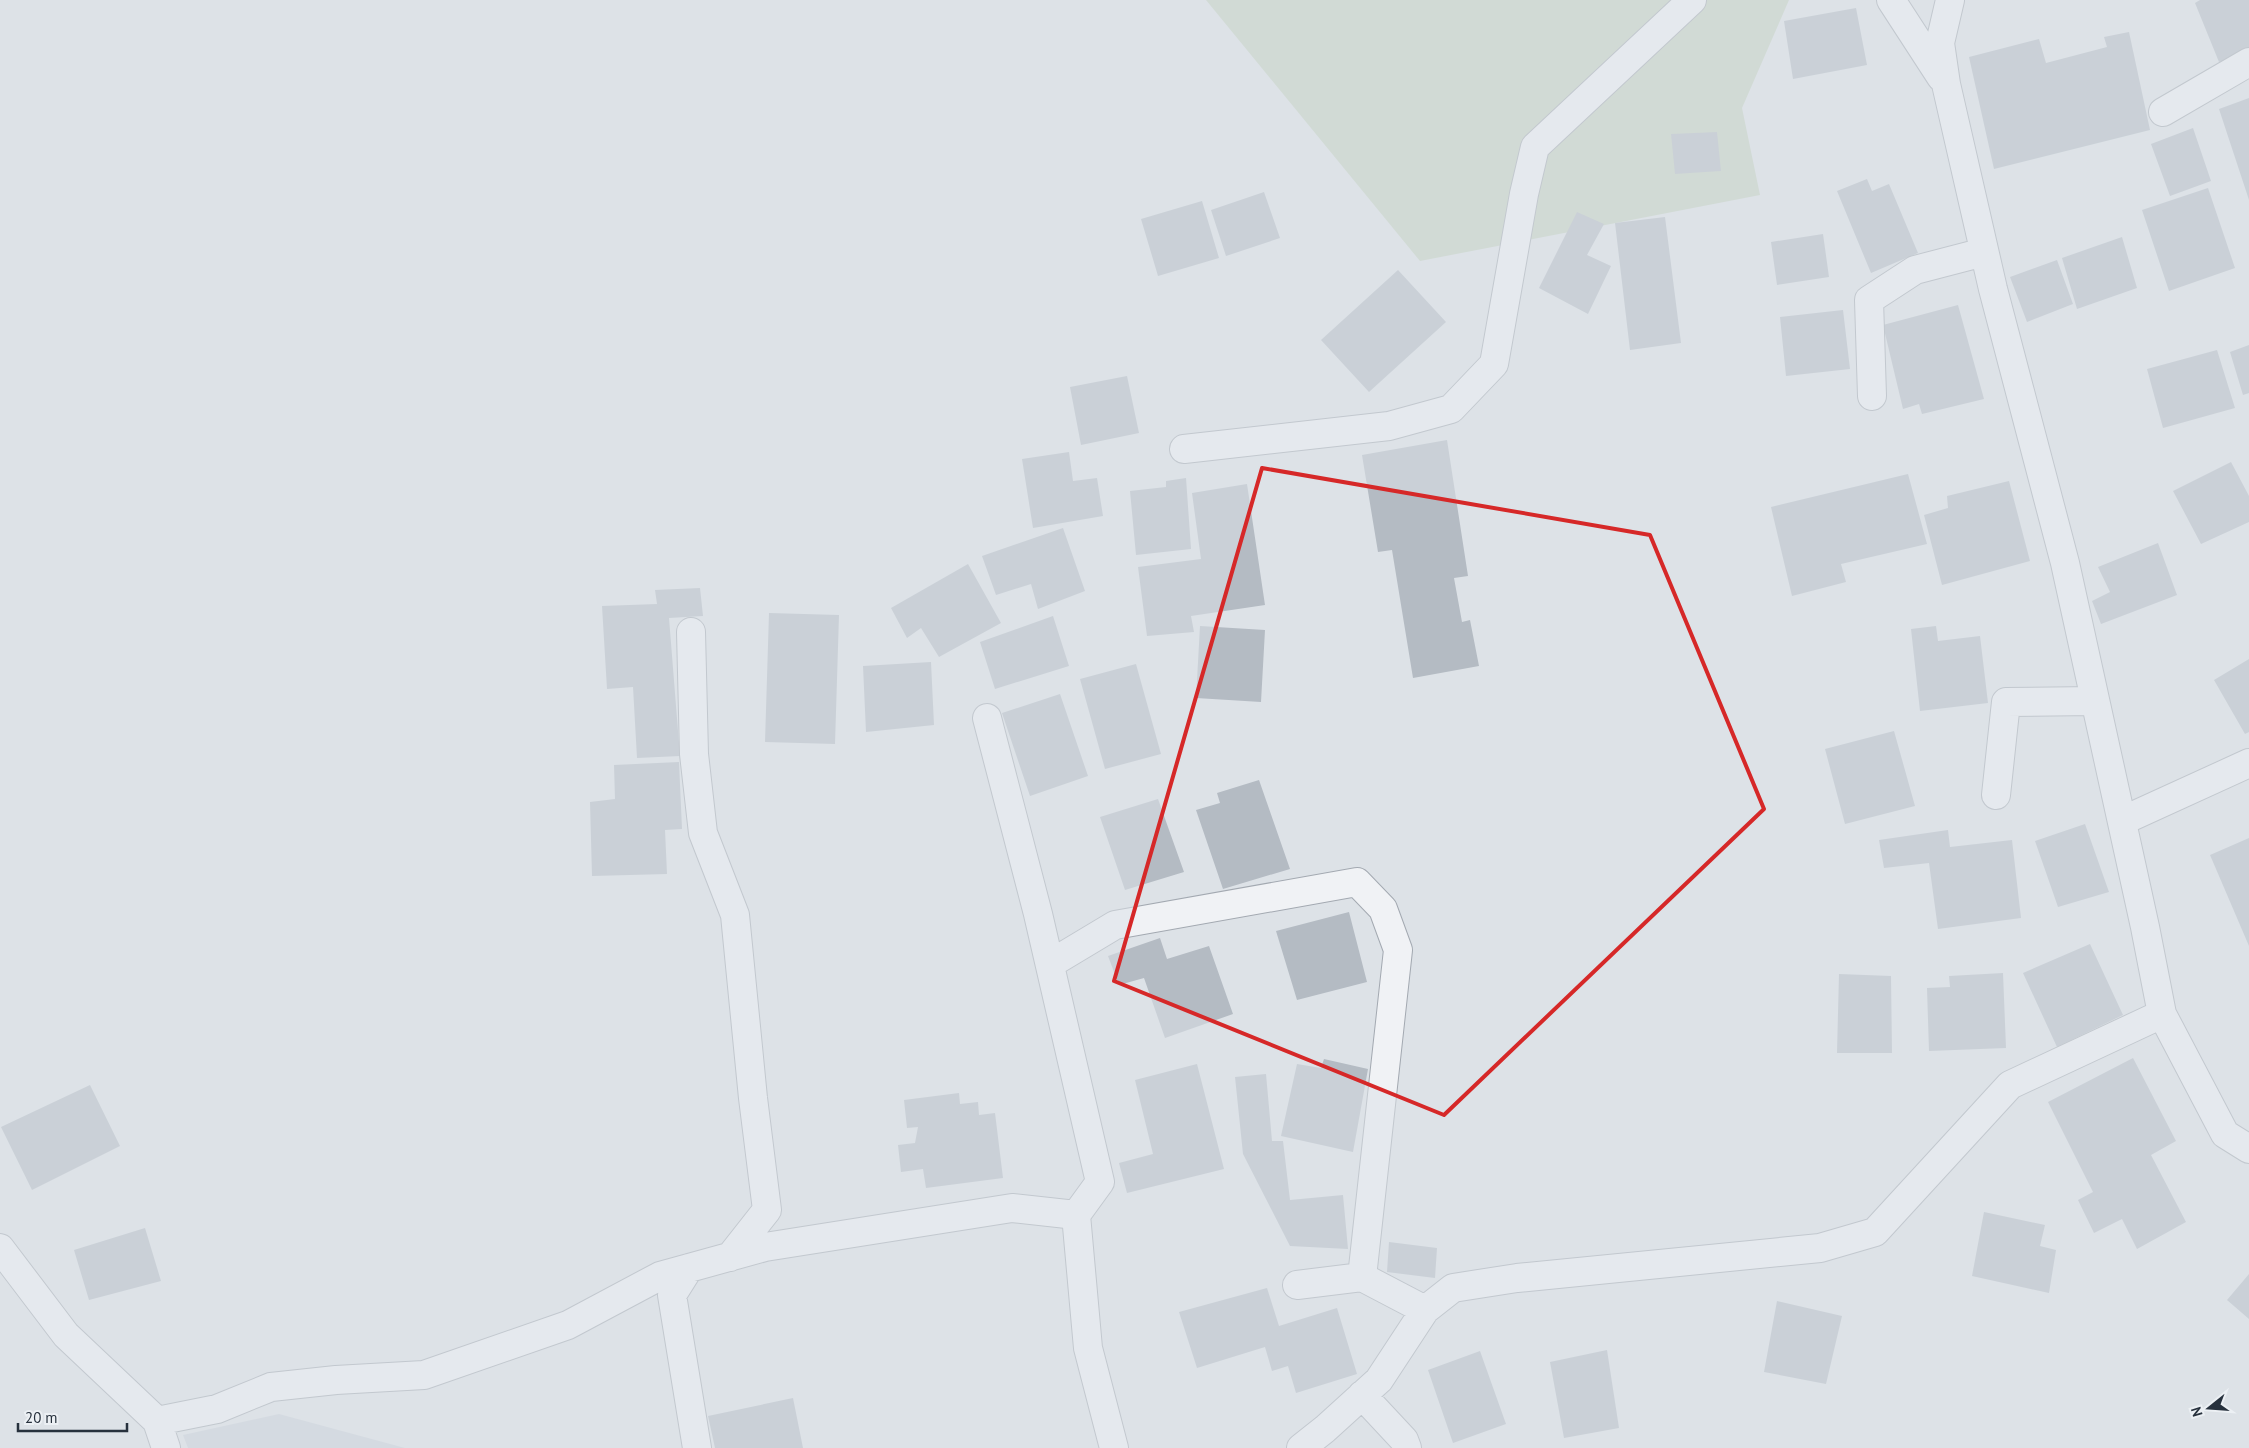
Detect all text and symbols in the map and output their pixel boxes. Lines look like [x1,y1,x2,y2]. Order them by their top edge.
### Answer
north arrow [2184,1383,2234,1433]
scale bar [18,1400,126,1432]
text: N [2187,1405,2207,1419]
text: 20 m [25,1408,58,1427]

